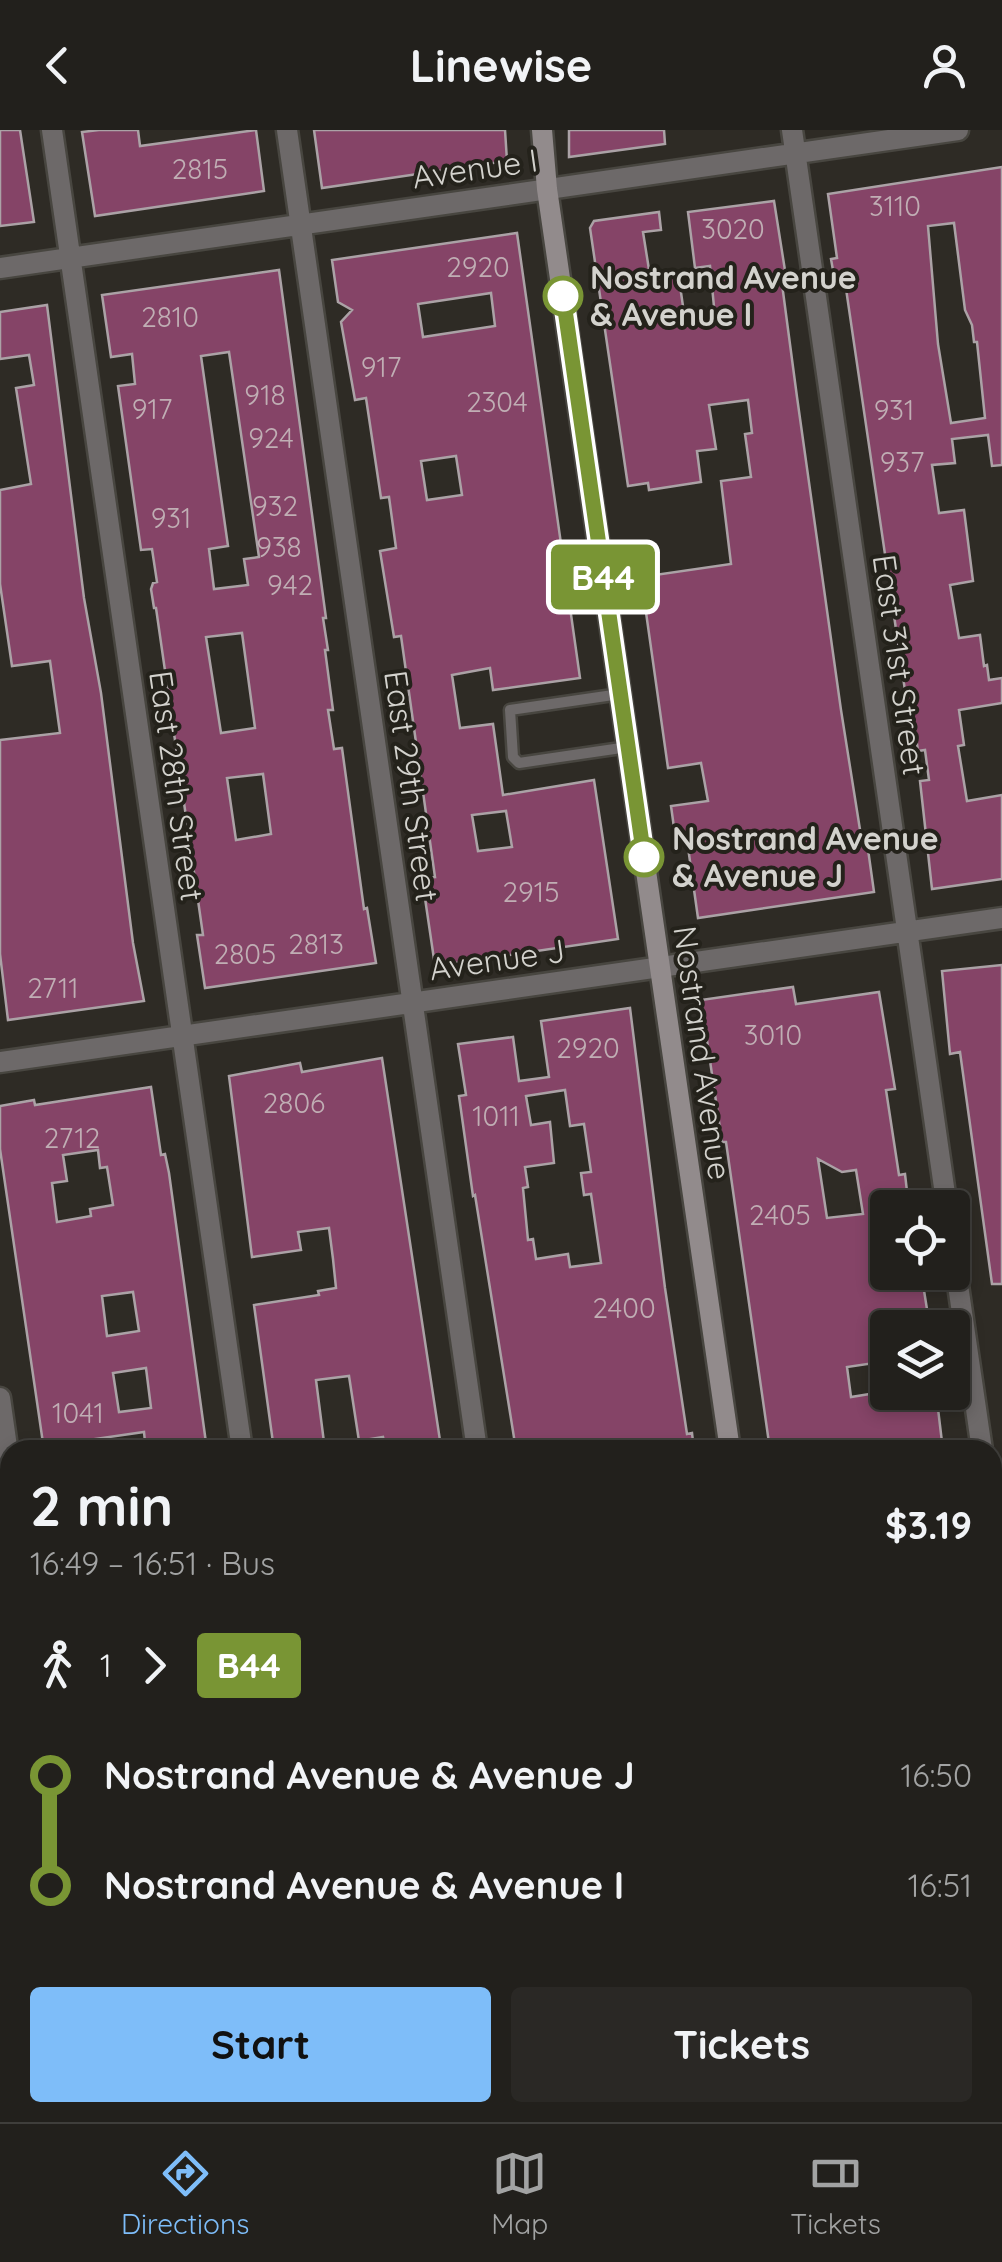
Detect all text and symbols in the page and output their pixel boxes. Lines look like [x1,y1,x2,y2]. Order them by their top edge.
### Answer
text: Linewise [410,37,592,93]
icon: back [30,38,85,93]
icon: person [917,38,972,93]
street label: Avenue I [410,139,540,197]
house number: 2815 [172,151,228,186]
house number: 3110 [869,188,921,223]
house number: 3020 [701,211,765,246]
house number: 2920 [446,249,510,284]
place label: Nostrand Avenue & Avenue I [590,257,857,334]
marker: Nostrand Avenue & Avenue I [544,277,582,315]
house number: 2810 [141,299,199,334]
house number: 917 [361,349,401,384]
house number: 918 [244,377,286,412]
house number: 2304 [466,384,528,419]
house number: 917 [132,391,172,426]
house number: 931 [874,392,914,427]
house number: 924 [248,420,294,455]
house number: 937 [880,444,924,479]
house number: 932 [252,488,298,523]
house number: 931 [151,500,191,535]
house number: 938 [256,529,302,564]
line badge: B44 [546,544,660,610]
street label: East 31st Street [865,552,935,778]
text: B44 [571,555,635,599]
house number: 942 [267,567,313,602]
street label: East 28th Street [141,668,213,904]
street label: East 29th Street [376,668,448,904]
place label: Nostrand Avenue & Avenue J [672,818,939,895]
marker: Nostrand Avenue & Avenue J [625,838,663,876]
house number: 2915 [503,874,559,909]
street label: Nostrand Avenue [665,923,741,1182]
house number: 2813 [288,926,344,961]
street label: Avenue J [426,930,567,988]
house number: 2805 [214,936,276,971]
house number: 2711 [27,970,79,1005]
house number: 3010 [744,1017,802,1052]
house number: 2920 [556,1030,620,1065]
house number: 2806 [263,1085,325,1120]
house number: 1011 [472,1098,520,1133]
house number: 2712 [44,1120,100,1155]
map controls [870,1190,970,1410]
button: locate [870,1190,970,1290]
house number: 2405 [749,1197,811,1232]
house number: 2400 [592,1290,656,1325]
button: layers [870,1310,970,1410]
house number: 1041 [52,1395,104,1430]
text: 2 min [30,1471,173,1540]
text: $3.19 [885,1501,972,1549]
text: 16:49 – 16:51 · Bus [30,1543,275,1583]
icon: walk [30,1638,85,1693]
icon: forward [127,1638,182,1693]
text: B44 [217,1643,281,1687]
text: 1 [100,1645,112,1685]
text: Nostrand Avenue & Avenue J [104,1751,635,1799]
text: 16:50 [900,1755,972,1795]
text: Nostrand Avenue & Avenue I [104,1861,624,1909]
text: 16:51 [908,1865,972,1905]
button: Start [30,1987,491,2102]
button: Tickets [511,1987,972,2102]
tab: Directions [121,2146,249,2241]
tab: Map [491,2146,548,2241]
tab: Tickets [790,2146,881,2241]

